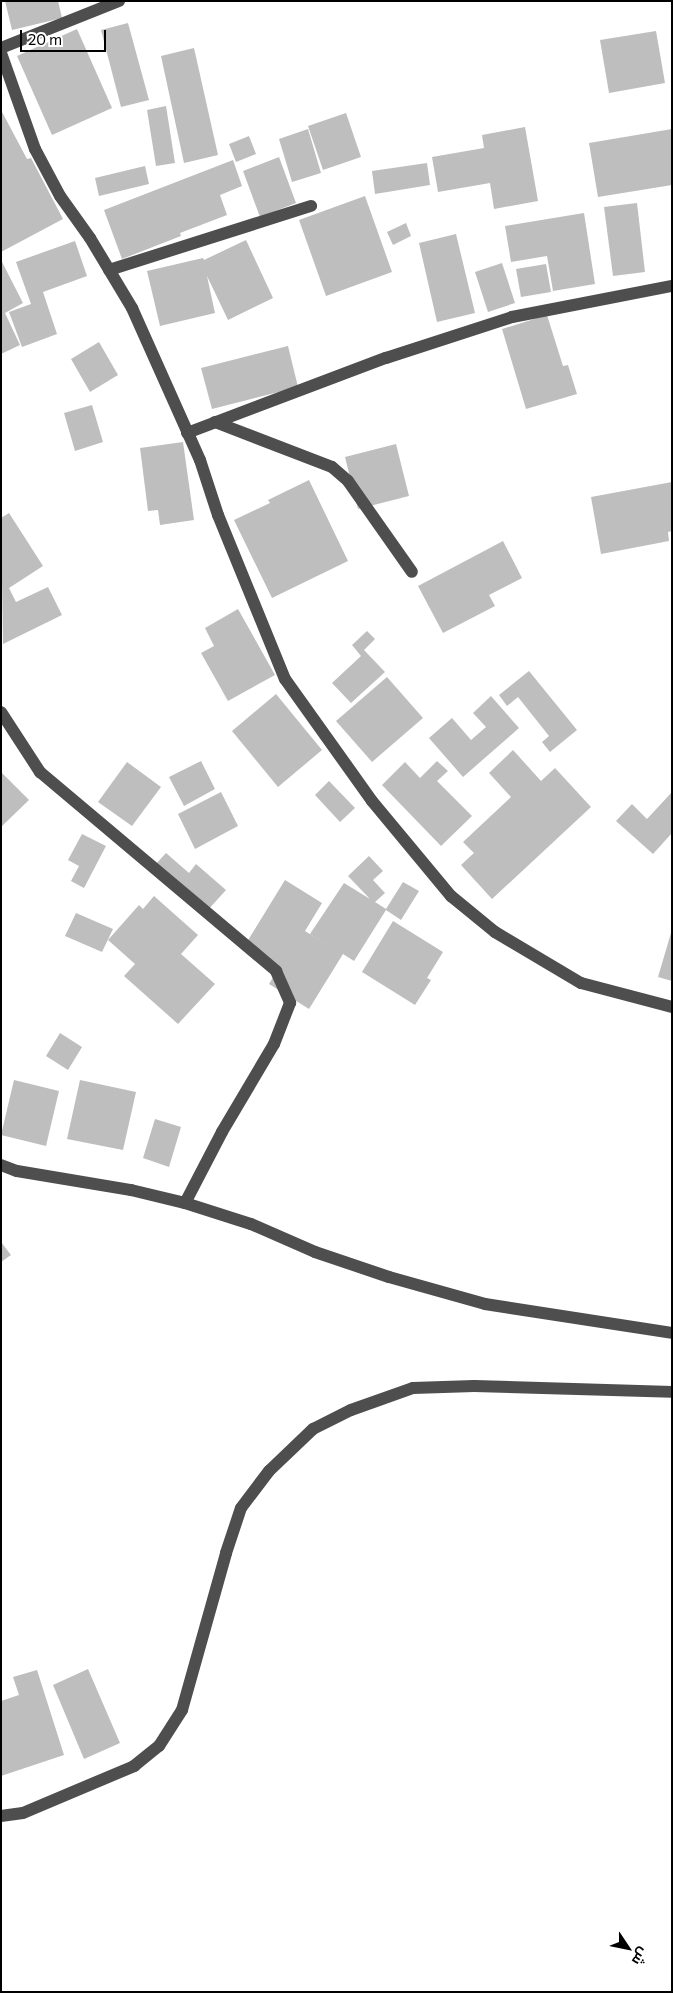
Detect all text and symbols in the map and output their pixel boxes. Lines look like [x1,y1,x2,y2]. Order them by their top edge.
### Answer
scale bar [22,20,109,52]
text: 20 m [28,30,62,48]
north arrow [603,1923,653,1973]
text: ش [629,1944,653,1969]

